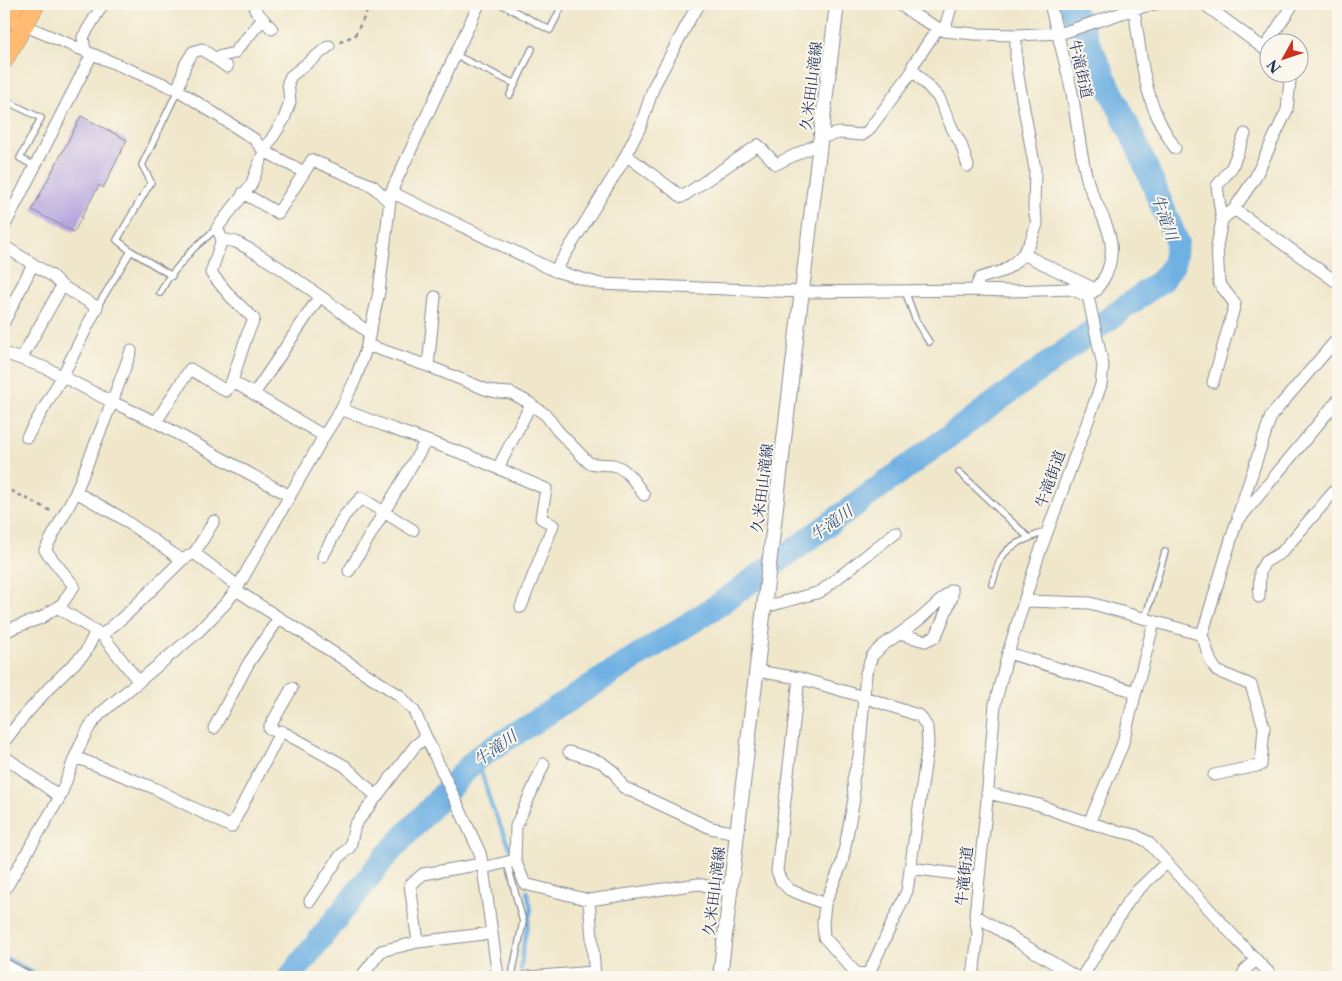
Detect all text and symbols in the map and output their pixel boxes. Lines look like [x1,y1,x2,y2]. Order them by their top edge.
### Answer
north arrow [1260,32,1310,82]
street label: 牛滝街道 [1065,38,1097,100]
street label: 久米田山滝線 [796,40,826,132]
text: N [1263,56,1285,77]
water label: 牛滝川 [1147,191,1183,245]
street label: 久米田山滝線 [747,442,777,534]
street label: 牛滝街道 [1031,448,1069,510]
water label: 牛滝川 [806,500,858,545]
water label: 牛滝川 [470,725,522,770]
street label: 久米田山滝線 [699,845,729,937]
street label: 牛滝街道 [951,845,977,907]

